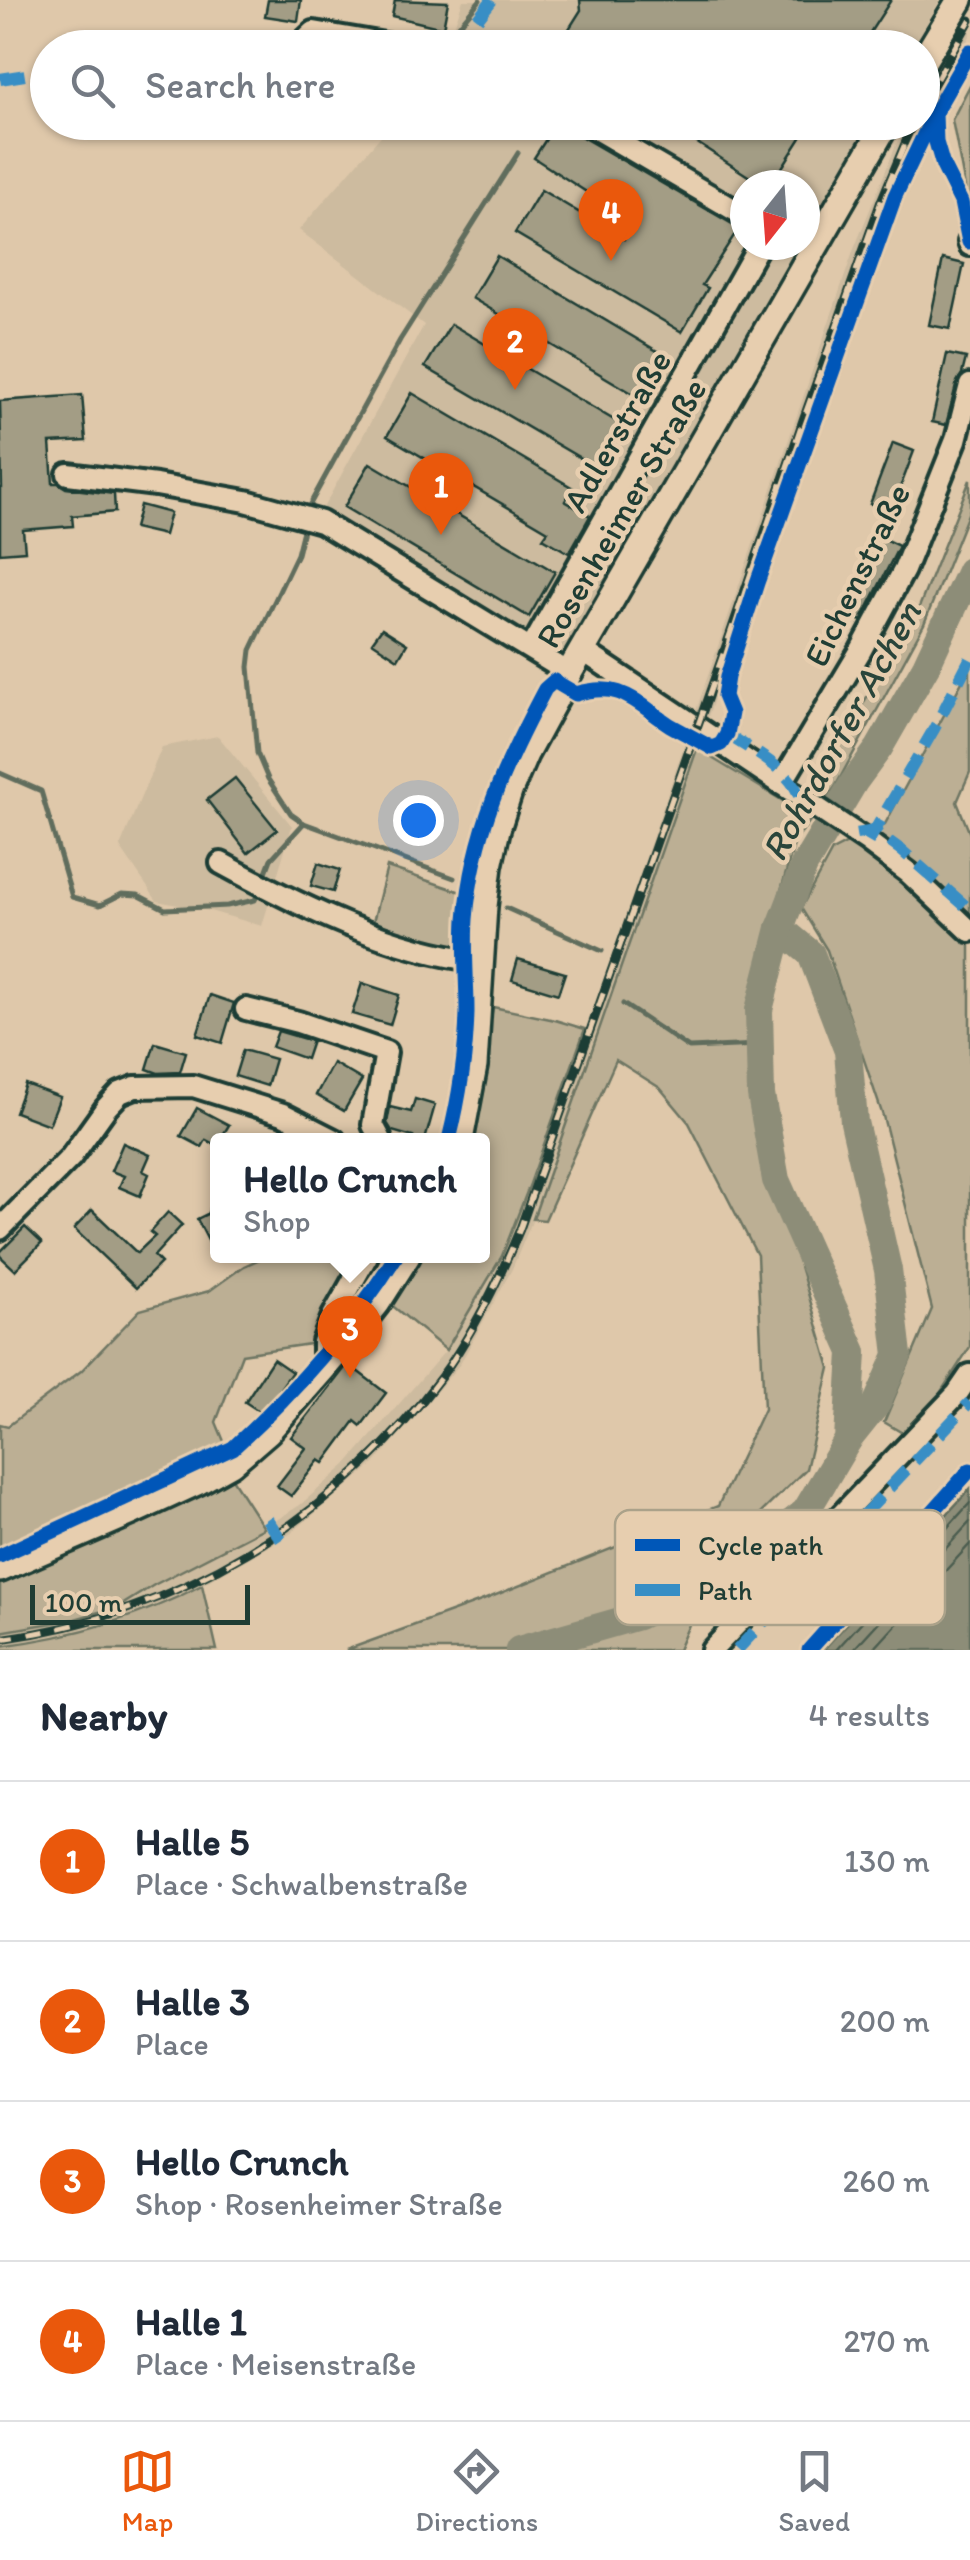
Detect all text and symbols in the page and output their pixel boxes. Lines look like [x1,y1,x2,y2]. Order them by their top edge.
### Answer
search box [30,30,940,140]
icon: search [65,58,120,113]
text: Search here [145,62,336,108]
north arrow [730,170,820,260]
pin: 4 [578,178,644,261]
pin: 2 [482,308,548,390]
street label: Adlerstraße [554,342,680,520]
street label: Rosenheimer Straße [527,371,715,655]
pin: 1 [408,452,474,535]
street label: Eichenstraße [795,477,919,673]
water label: Rohrdorfer Achen [751,593,932,869]
your location [393,795,444,846]
popup [210,1133,490,1263]
text: Hello Crunch [243,1156,457,1202]
text: Shop [243,1202,311,1240]
pin: 3 [318,1296,382,1378]
legend [615,1510,945,1625]
text: Cycle path [698,1528,823,1562]
text: Path [698,1573,752,1607]
scale bar [30,1580,250,1624]
text: 100 m [45,1585,122,1619]
text: Nearby [40,1690,167,1741]
text: 4 results [809,1696,930,1734]
text: Halle 5 [135,1819,249,1865]
text: 1 [65,1842,80,1880]
text: 130 m [844,1842,930,1880]
text: Place · Schwalbenstraße [135,1865,468,1903]
text: Halle 3 [135,1979,250,2025]
text: 2 [64,2002,81,2040]
text: 200 m [840,2002,930,2040]
text: Place [135,2025,209,2063]
text: Hello Crunch [135,2139,348,2185]
text: 3 [64,2162,81,2200]
text: 260 m [842,2162,930,2200]
text: Shop · Rosenheimer Straße [135,2185,503,2223]
text: Halle 1 [135,2299,247,2345]
text: 4 [63,2322,82,2360]
text: 270 m [843,2322,930,2360]
text: Place · Meisenstraße [135,2345,416,2383]
tab: Map [120,2444,175,2538]
tab: Directions [415,2444,538,2538]
tab: Saved [778,2444,850,2538]

